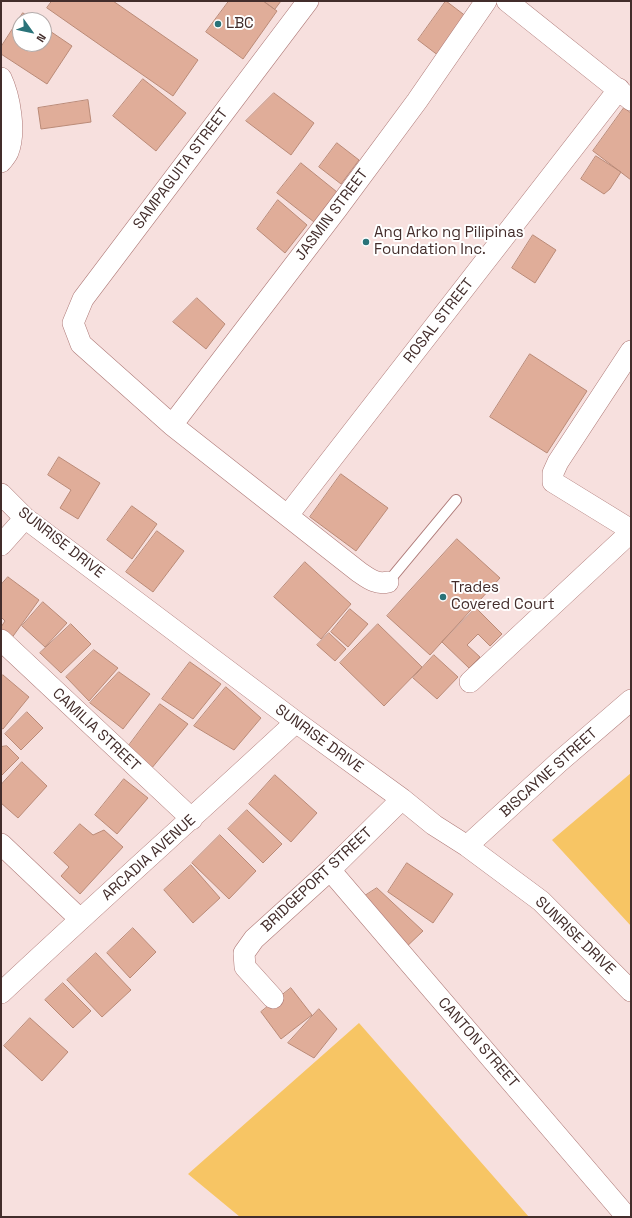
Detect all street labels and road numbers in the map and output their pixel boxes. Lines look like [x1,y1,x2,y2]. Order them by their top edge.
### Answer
street label: SAMPAGUITA STREET [130,105,232,233]
street label: JASMIN STREET [292,166,372,264]
street label: ROSAL STREET [400,275,478,367]
street label: SUNRISE DRIVE [14,504,108,582]
street label: CAMILIA STREET [48,685,144,775]
street label: SUNRISE DRIVE [271,701,367,777]
street label: BISCAYNE STREET [497,725,601,821]
street label: ARCADIA AVENUE [99,811,199,905]
street label: BRIDGEPORT STREET [258,824,376,936]
street label: SUNRISE DRIVE [531,893,619,979]
street label: CANTON STREET [434,994,522,1092]

